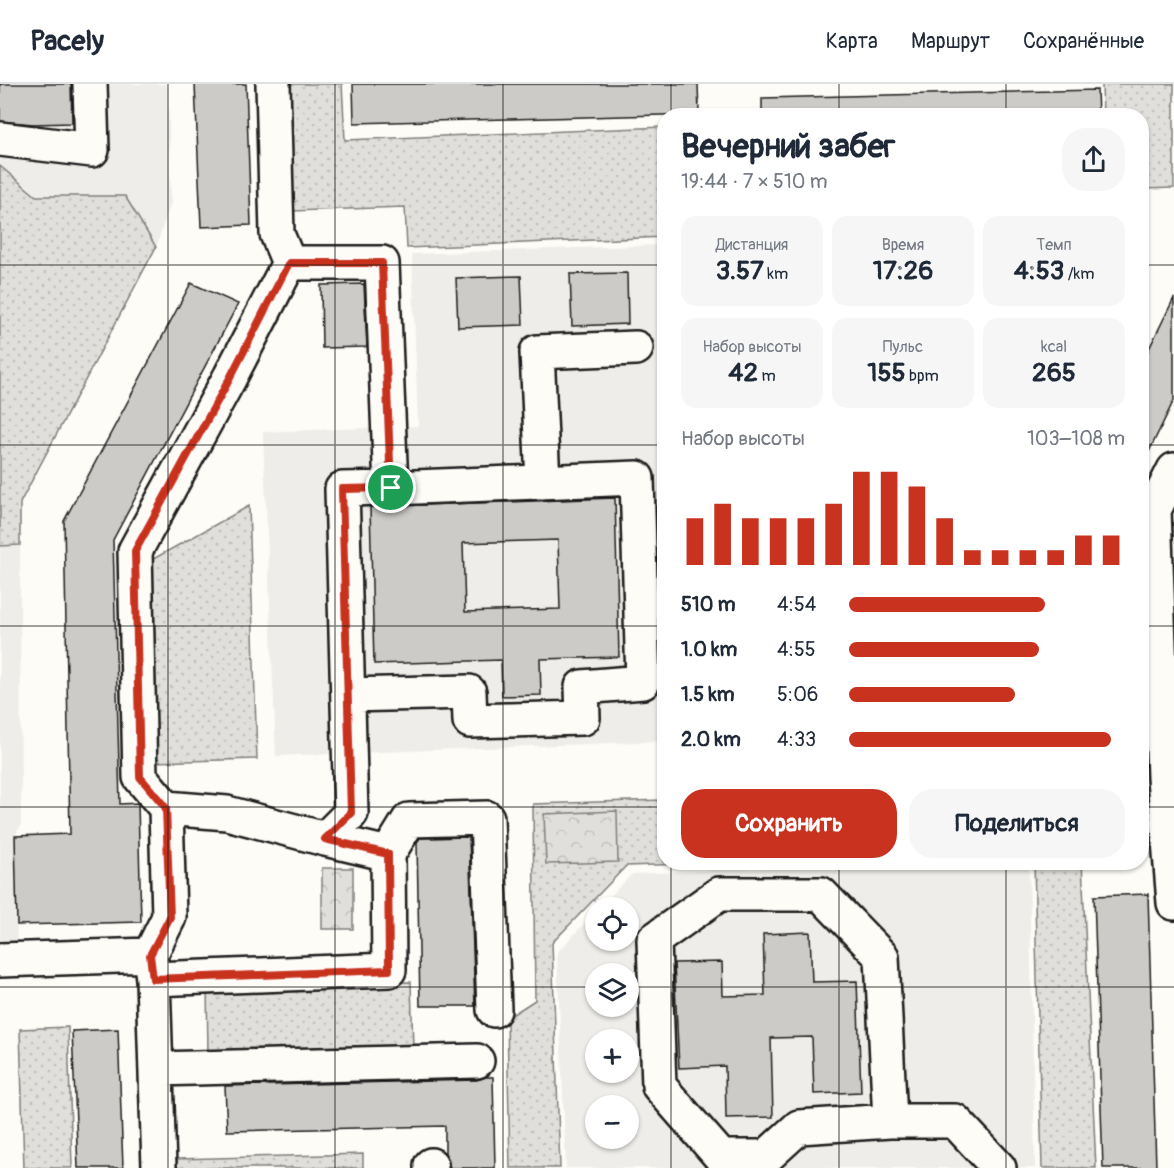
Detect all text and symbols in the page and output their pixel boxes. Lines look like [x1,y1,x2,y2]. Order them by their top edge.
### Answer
text: Pacely [30,24,104,59]
text: Карта [826,28,878,55]
text: Маршрут [911,28,990,55]
text: Сохранённые [1023,28,1144,55]
text: Вечерний забег [681,126,895,167]
button: share [1062,128,1125,191]
text: 19:44 · 7 × 510 m [681,169,827,194]
text: Дистанция [716,235,788,255]
text: Время [882,235,924,255]
text: Темп [1036,235,1072,255]
text: 3.57 [716,255,764,287]
text: 17:26 [873,255,933,287]
text: 4:53 [1014,255,1064,287]
text: km [764,264,788,284]
text: /km [1064,264,1094,284]
text: Набор высоты [702,337,802,357]
text: Пульс [883,337,923,357]
text: kcal [1041,337,1067,357]
text: 42 [728,357,758,389]
text: 155 [867,357,906,389]
text: 265 [1032,357,1076,389]
text: m [758,366,776,386]
text: bpm [906,366,939,386]
text: Набор высоты [681,426,805,451]
text: 103–108 m [1027,426,1125,451]
pin [365,462,416,513]
icon: arrive [374,471,407,504]
text: 510 m [681,592,735,617]
text: 4:54 [777,592,816,617]
text: 1.0 km [681,637,737,662]
text: 4:55 [777,637,816,662]
text: 1.5 km [681,682,734,707]
text: 5:06 [777,682,818,707]
text: 2.0 km [681,727,741,752]
text: 4:33 [777,727,816,752]
button: Сохранить [681,789,897,858]
button: Поделиться [909,789,1125,858]
map controls [585,897,639,1149]
button: locate [585,897,639,951]
button: layers [585,963,639,1017]
button: + [585,1029,639,1083]
button: − [585,1095,639,1149]

